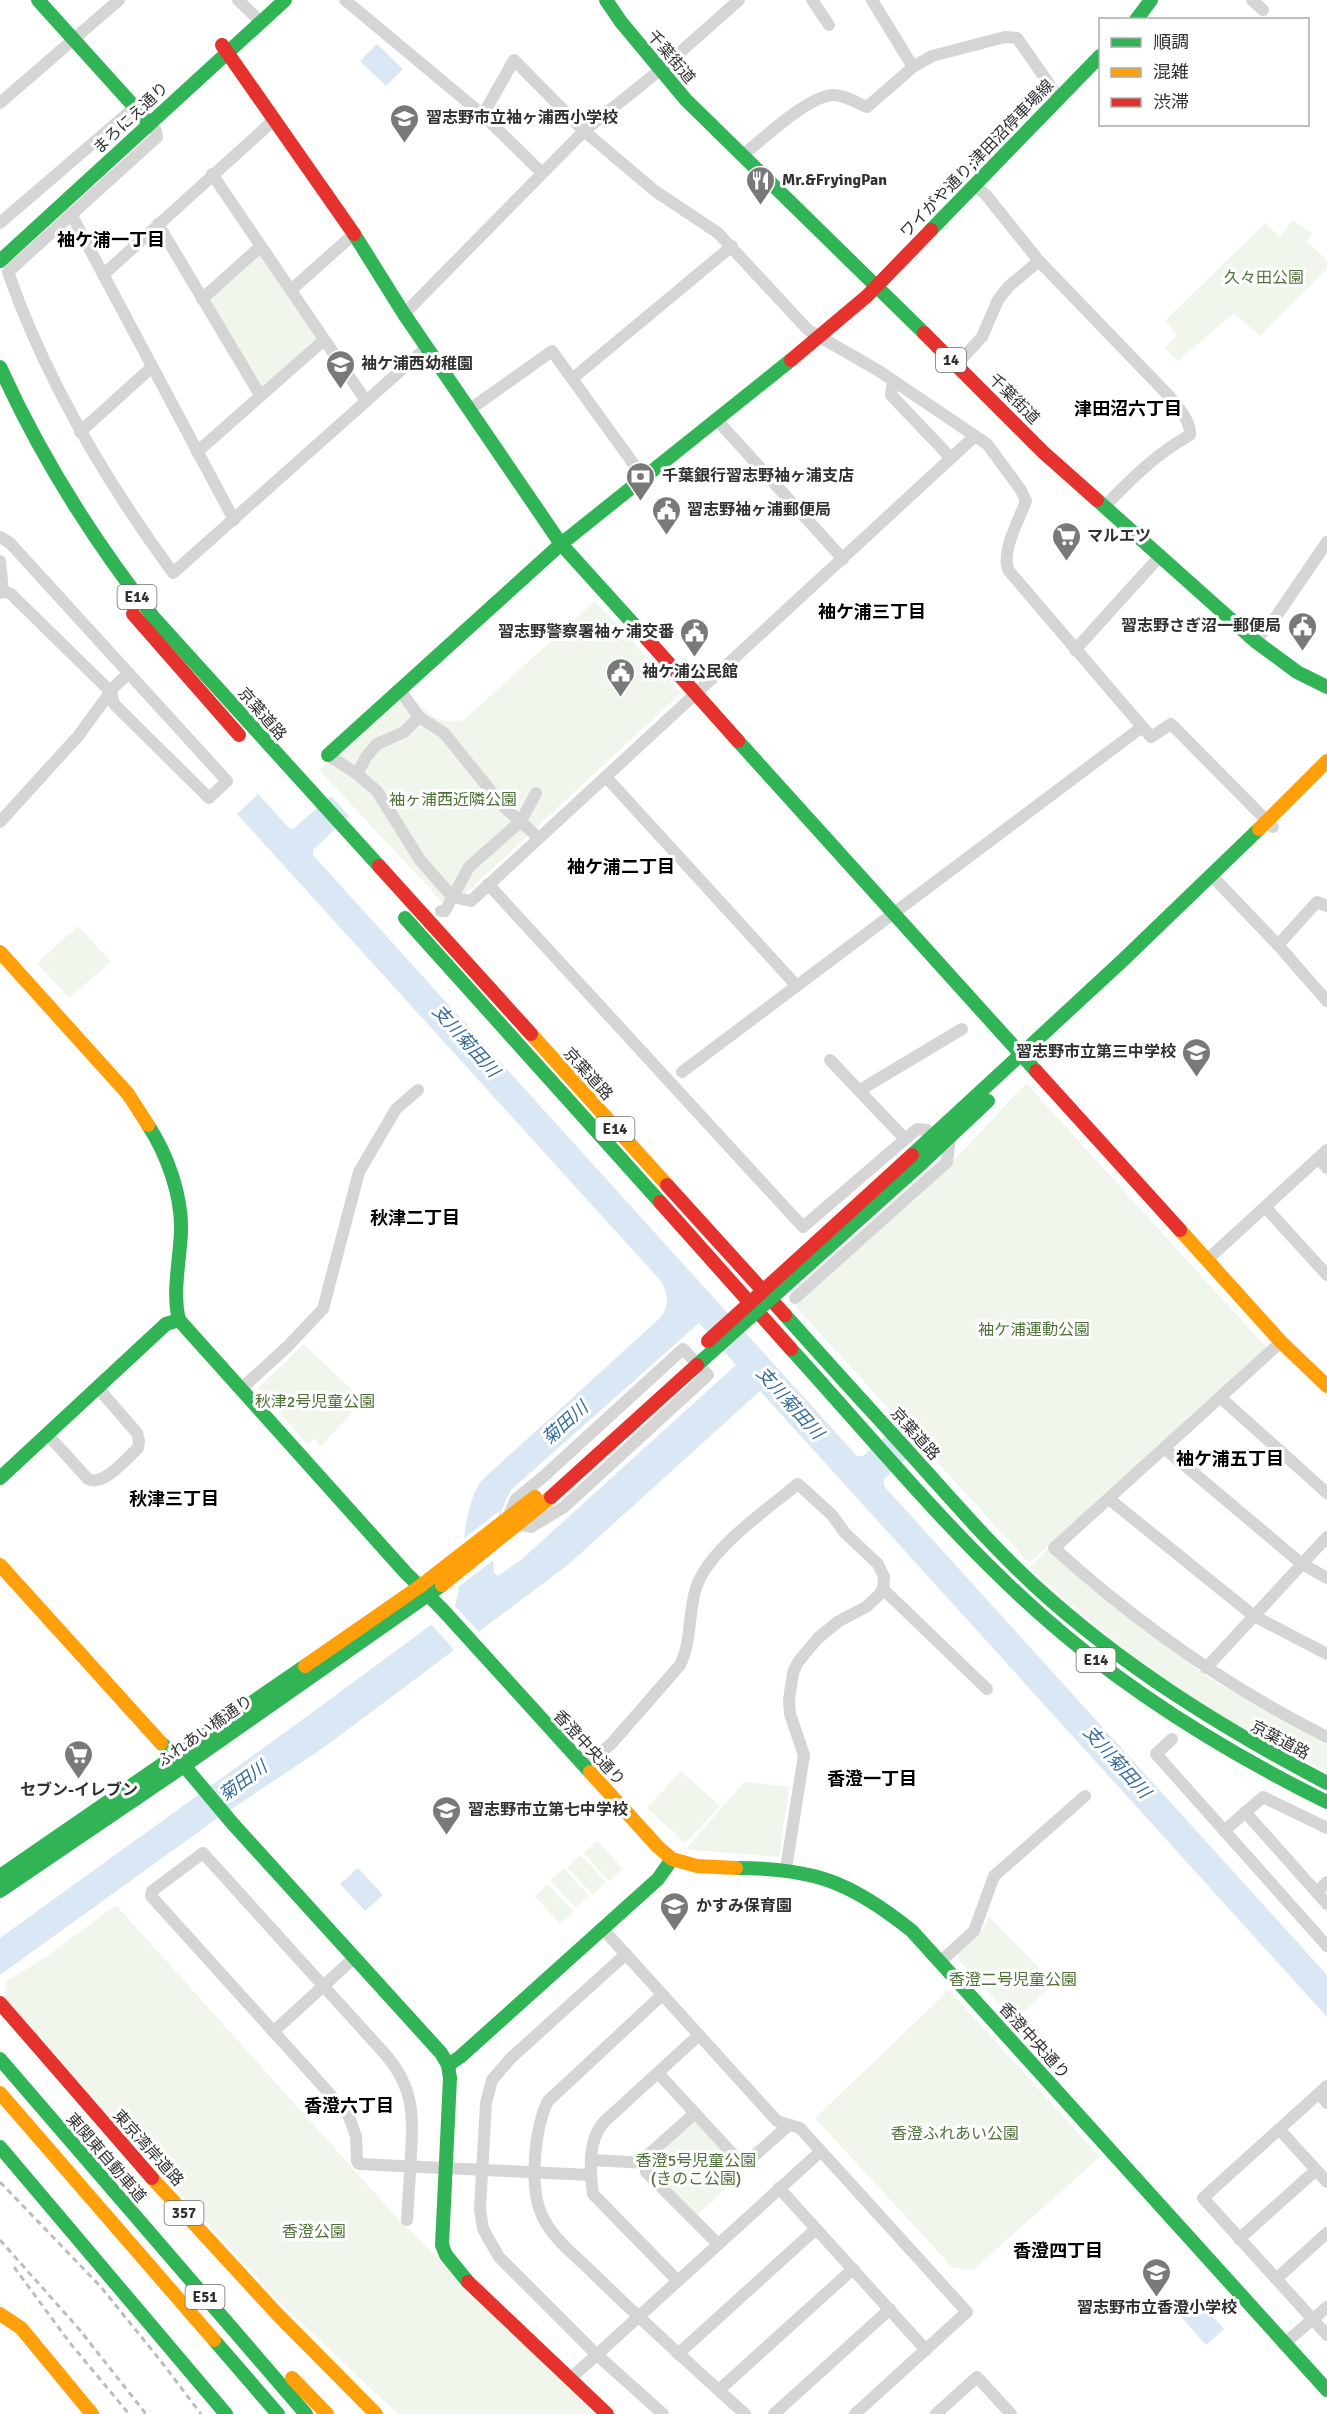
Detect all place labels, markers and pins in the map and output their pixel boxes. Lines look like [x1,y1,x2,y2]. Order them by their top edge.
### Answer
school or university icon: 習志野市立袖ヶ浦西小学校 [389,102,421,144]
place label: 習志野市立袖ヶ浦西小学校 [426,108,618,128]
restaurant icon: Mr.&FryingPan [745,164,777,206]
place label: Mr.&FryingPan [782,170,887,190]
school or university icon: 袖ケ浦西幼稚園 [324,348,356,390]
place label: 袖ケ浦西幼稚園 [361,354,473,374]
bank icon: 千葉銀行習志野袖ヶ浦支店 [625,460,657,502]
place label: 千葉銀行習志野袖ヶ浦支店 [662,466,854,486]
public building icon: 習志野袖ヶ浦郵便局 [650,494,682,536]
place label: 習志野袖ヶ浦郵便局 [687,500,831,520]
supermarket icon: マルエツ [1050,520,1082,562]
place label: マルエツ [1087,526,1151,546]
public building icon: 習志野さぎ沼一郵便局 [1286,610,1318,652]
public building icon: 習志野警察署袖ヶ浦交番 [679,616,711,658]
place label: 習志野さぎ沼一郵便局 [1121,616,1281,636]
place label: 習志野警察署袖ヶ浦交番 [498,622,674,642]
public building icon: 袖ケ浦公民館 [605,656,637,698]
place label: 袖ケ浦公民館 [642,662,738,682]
school or university icon: 習志野市立第三中学校 [1181,1036,1213,1078]
place label: 習志野市立第三中学校 [1016,1042,1176,1062]
supermarket icon: セブン-イレブン [63,1738,95,1780]
place label: セブン-イレブン [20,1780,138,1800]
school or university icon: 習志野市立第七中学校 [431,1794,463,1836]
place label: 習志野市立第七中学校 [468,1800,628,1820]
school or university icon: かすみ保育園 [659,1890,691,1932]
place label: かすみ保育園 [696,1896,792,1916]
school or university icon: 習志野市立香澄小学校 [1141,2256,1173,2298]
place label: 習志野市立香澄小学校 [1077,2298,1237,2318]

